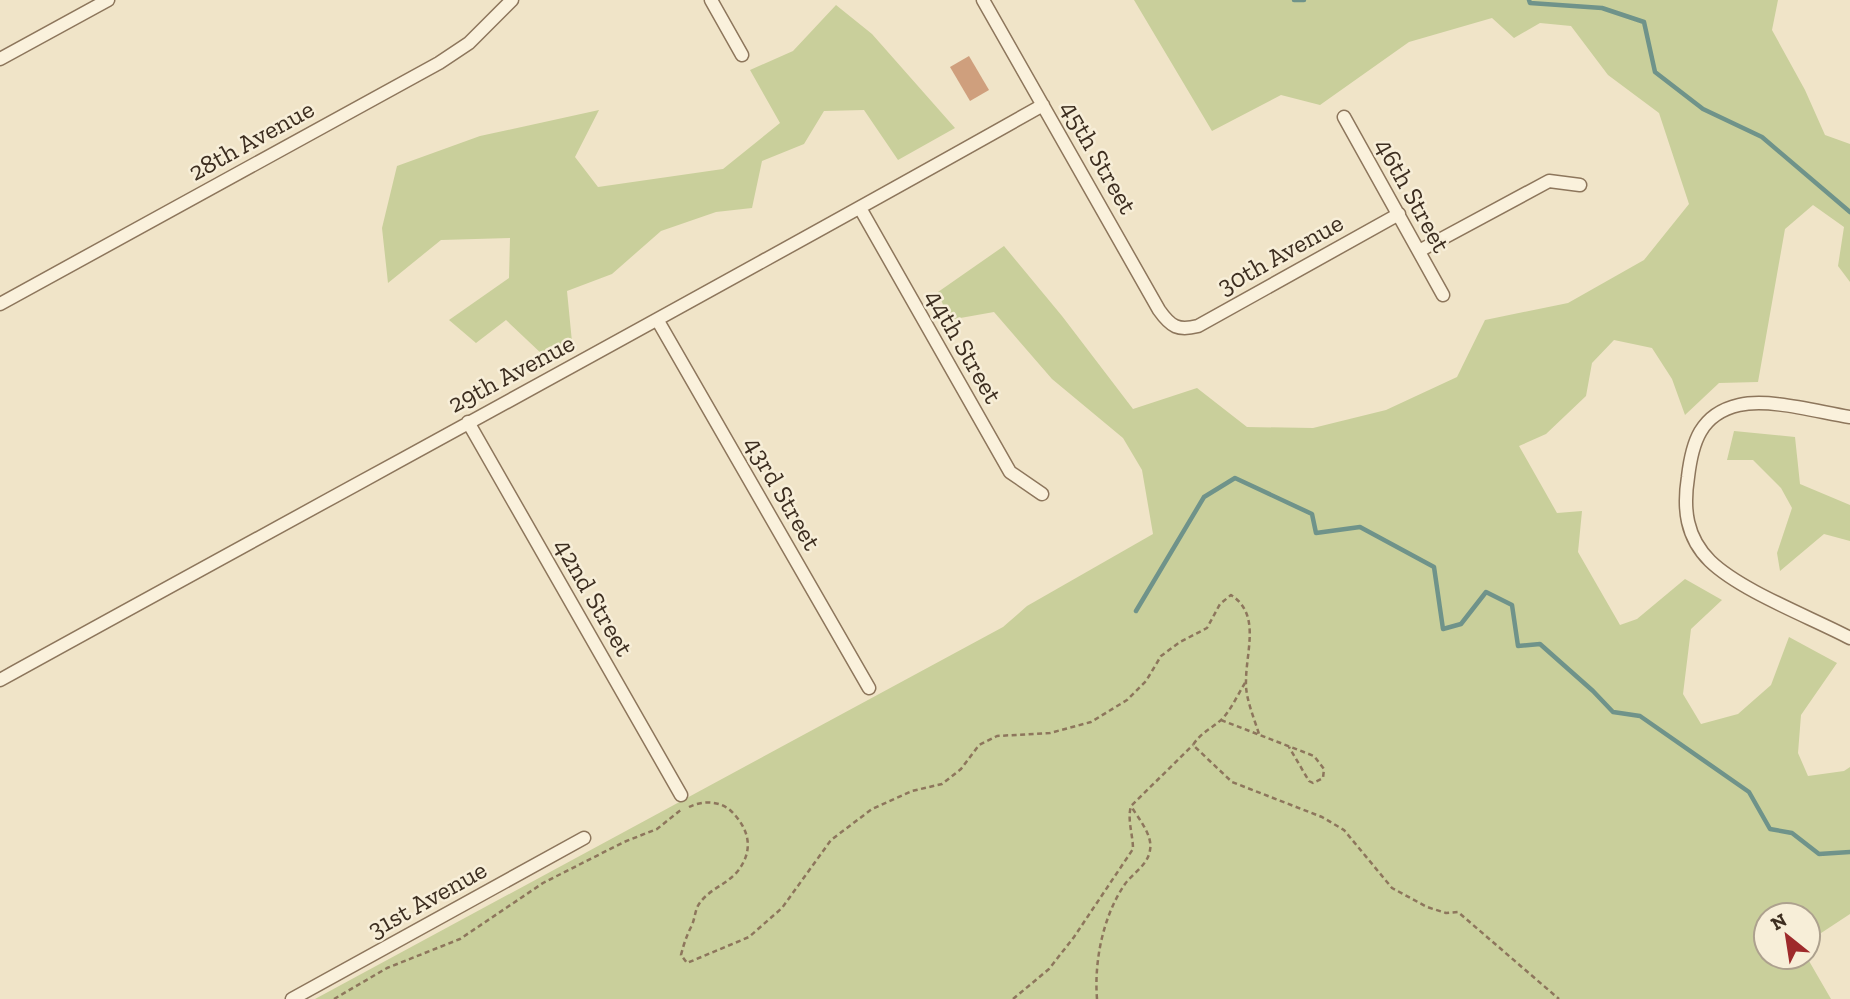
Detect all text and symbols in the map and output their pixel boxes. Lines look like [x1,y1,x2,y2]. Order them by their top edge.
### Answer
street label: 28th Avenue [183,92,319,188]
street label: 45th Street [1054,95,1144,220]
street label: 46th Street [1368,132,1458,258]
street label: 30th Avenue [1211,206,1349,302]
street label: 44th Street [919,283,1010,409]
street label: 29th Avenue [442,326,580,420]
street label: 43rd Street [738,430,829,556]
street label: 42nd Street [547,532,641,662]
street label: 31st Avenue [362,853,492,945]
north arrow [1752,901,1822,971]
text: N [1767,908,1791,935]

